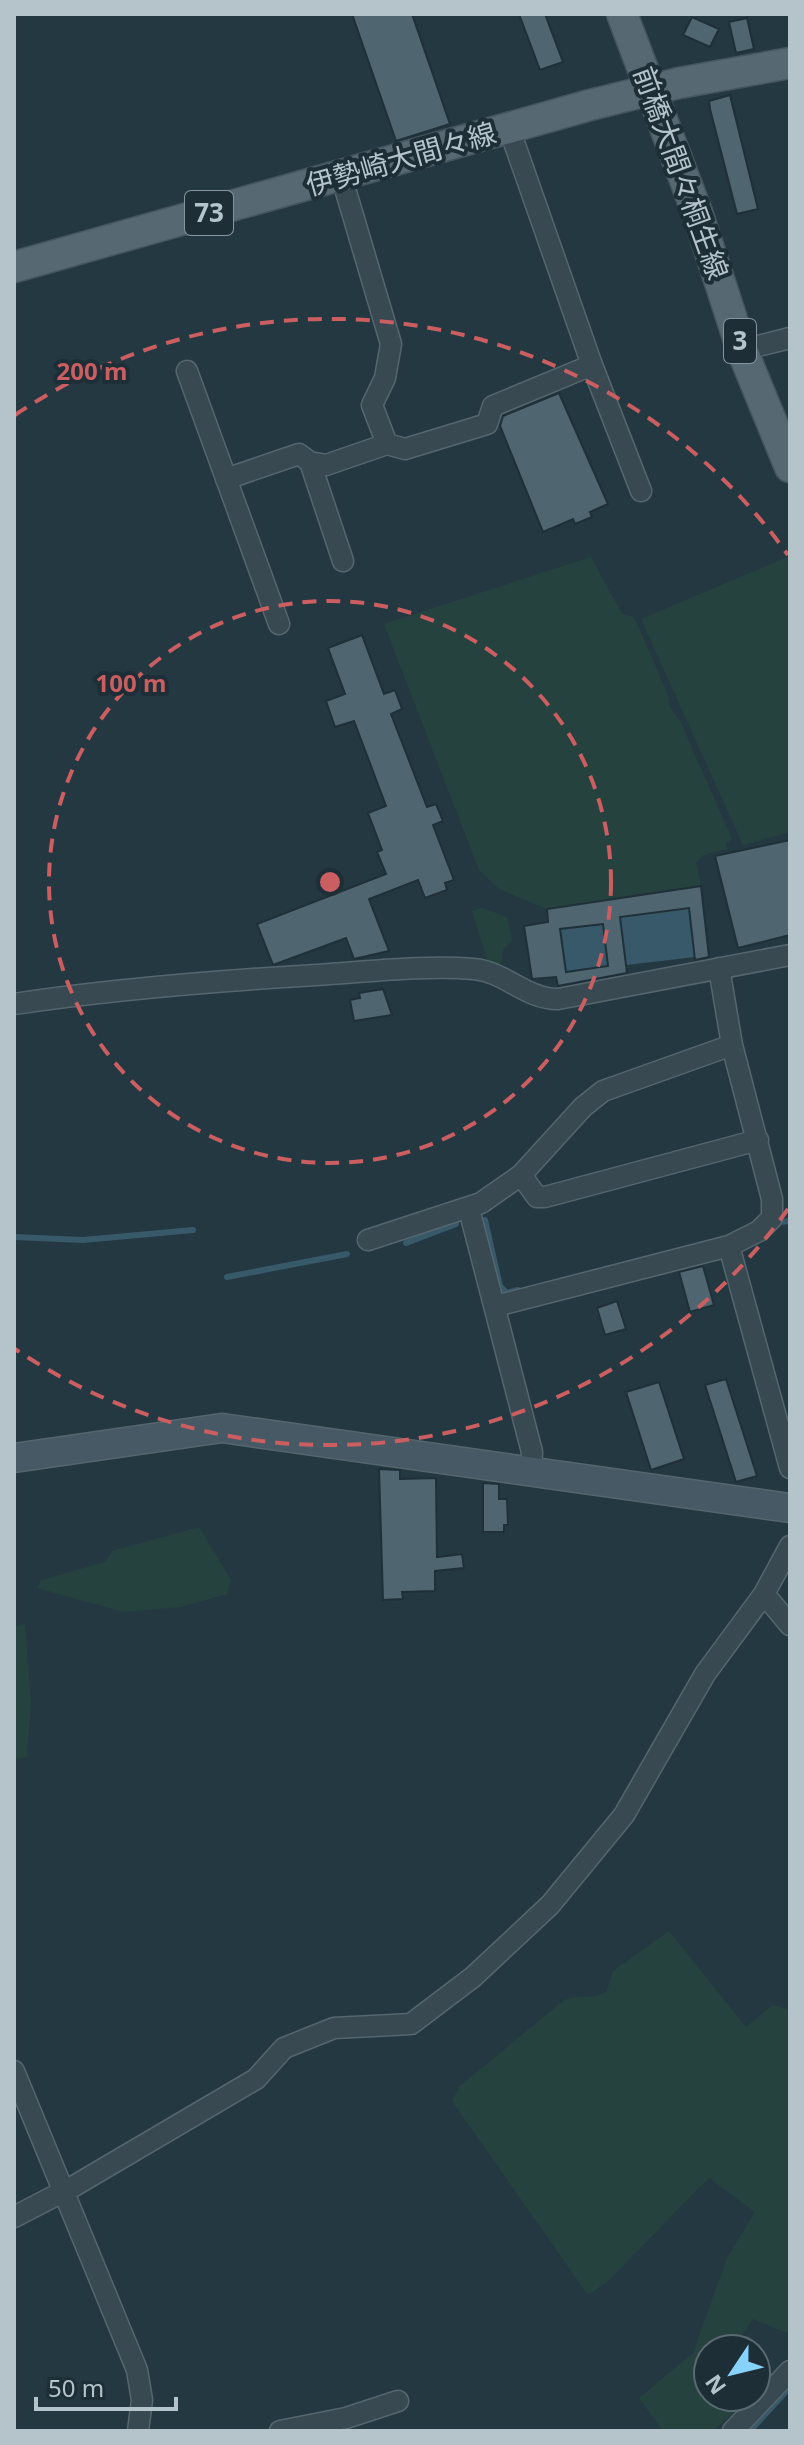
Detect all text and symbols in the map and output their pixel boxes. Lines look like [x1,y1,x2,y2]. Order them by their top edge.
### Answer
street label: 前橋大間々桐生線 [626,61,738,284]
street label: 伊勢崎大間々線 [301,113,500,203]
road number: 73 [185,191,233,235]
road number: 3 [724,319,756,363]
text: 200 m [57,354,127,387]
text: 100 m [96,666,166,699]
centre of rings [316,868,344,896]
north arrow [692,2333,772,2413]
scale bar [36,2361,176,2411]
text: N [697,2369,732,2401]
text: 50 m [48,2371,104,2404]

